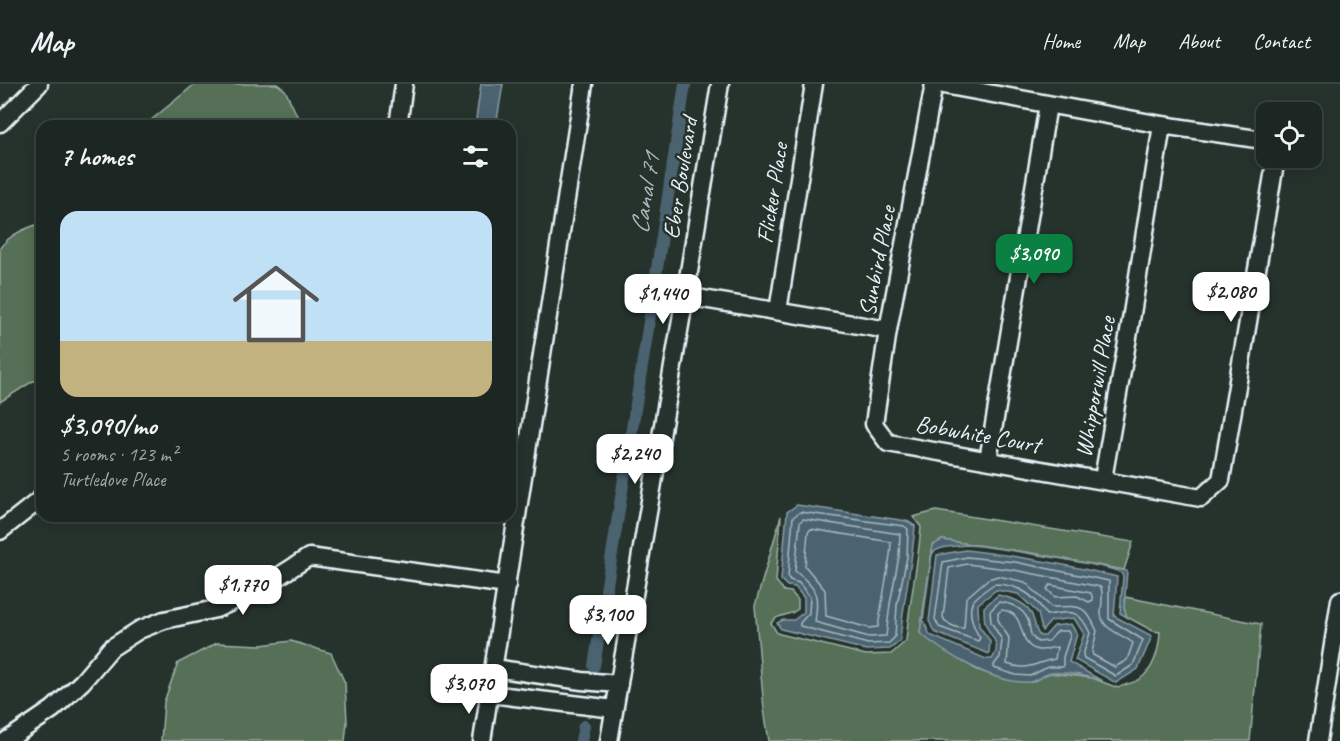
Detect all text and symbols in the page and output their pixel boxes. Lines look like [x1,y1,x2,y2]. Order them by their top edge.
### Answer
text: Map [30,24,73,59]
text: Home [1042,28,1080,54]
text: Map [1113,28,1145,54]
text: About [1178,28,1220,54]
text: Contact [1253,28,1310,54]
map controls [1256,102,1322,168]
button: locate [1256,102,1322,168]
street label: Eber Boulevard [656,112,705,241]
street label: Flicker Place [749,139,795,245]
text: 7 homes [60,140,133,173]
icon: filters [459,140,492,173]
water label: Canal 71 [622,147,668,236]
street label: Sunbird Place [852,201,903,319]
pin: $3,090 [985,234,1083,285]
text: $3,090 [1010,241,1058,266]
icon: home [222,250,330,358]
pin: $2,080 [1182,272,1280,323]
pin: $1,440 [614,274,712,325]
text: $2,080 [1207,279,1255,304]
text: $1,440 [639,281,687,306]
street label: Whipporwill Place [1068,312,1122,460]
street label: Bobwhite Court [913,408,1046,460]
text: $3,090/mo [60,409,157,442]
pin: $2,240 [586,434,684,485]
text: $2,240 [611,441,659,466]
text: 5 rooms · 123 m² [60,442,177,467]
text: Turtledove Place [60,467,166,492]
pin: $1,770 [194,565,292,616]
text: $1,770 [219,572,267,597]
pin: $3,100 [559,595,657,646]
text: $3,100 [584,602,632,627]
pin: $3,070 [420,664,518,715]
text: $3,070 [445,671,493,696]

